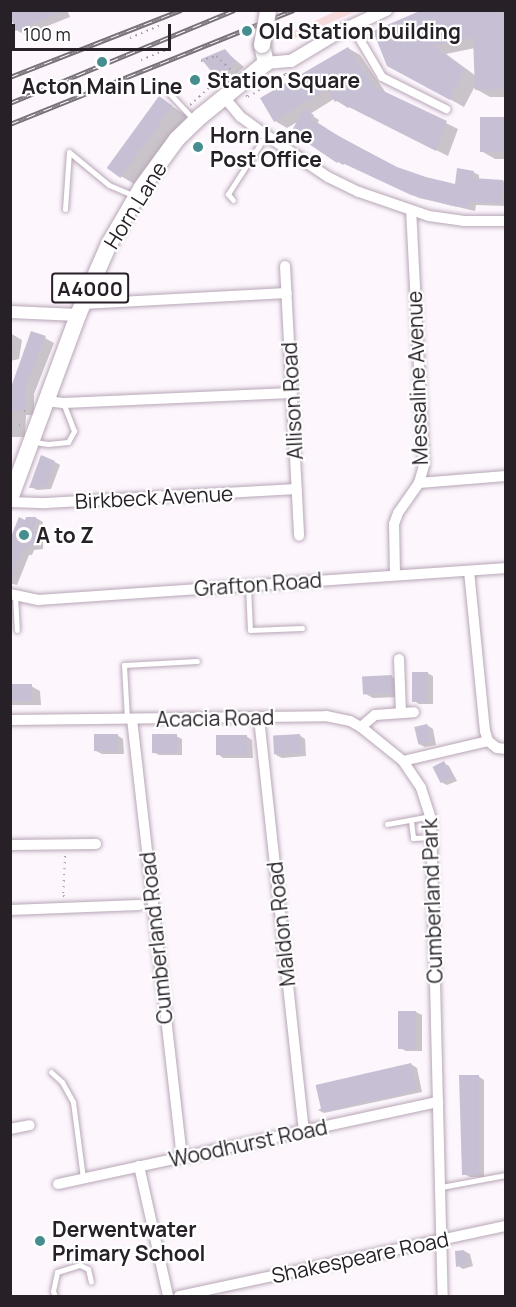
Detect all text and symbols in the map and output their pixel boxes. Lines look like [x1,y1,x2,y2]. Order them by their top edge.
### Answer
scale bar [15,12,174,50]
place label: Old Station building [259,18,461,44]
text: 100 m [23,22,71,46]
marker: Old Station building [240,24,254,38]
marker: Acton Main Line [93,53,111,71]
place label: Station Square [207,67,360,93]
place label: Acton Main Line [22,73,182,99]
marker: Station Square [188,73,202,87]
place label: Horn Lane Post Office [210,122,322,172]
marker: Horn Lane Post Office [191,140,205,154]
street label: Horn Lane [98,157,172,253]
road number: A4000 [51,271,129,305]
street label: Messaline Avenue [401,291,433,465]
street label: Allison Road [276,341,308,461]
street label: Birkbeck Avenue [74,480,234,514]
place label: A to Z [36,522,94,548]
marker: A to Z [17,528,31,542]
street label: Grafton Road [193,567,323,601]
street label: Acacia Road [156,704,274,732]
street label: Cumberland Park [417,818,447,984]
street label: Cumberland Road [134,851,178,1025]
street label: Maldon Road [262,860,300,988]
street label: Woodhurst Road [167,1114,329,1172]
place label: Derwentwater Primary School [52,1216,206,1266]
street label: Shakespeare Road [269,1226,451,1288]
marker: Derwentwater Primary School [33,1234,47,1248]

